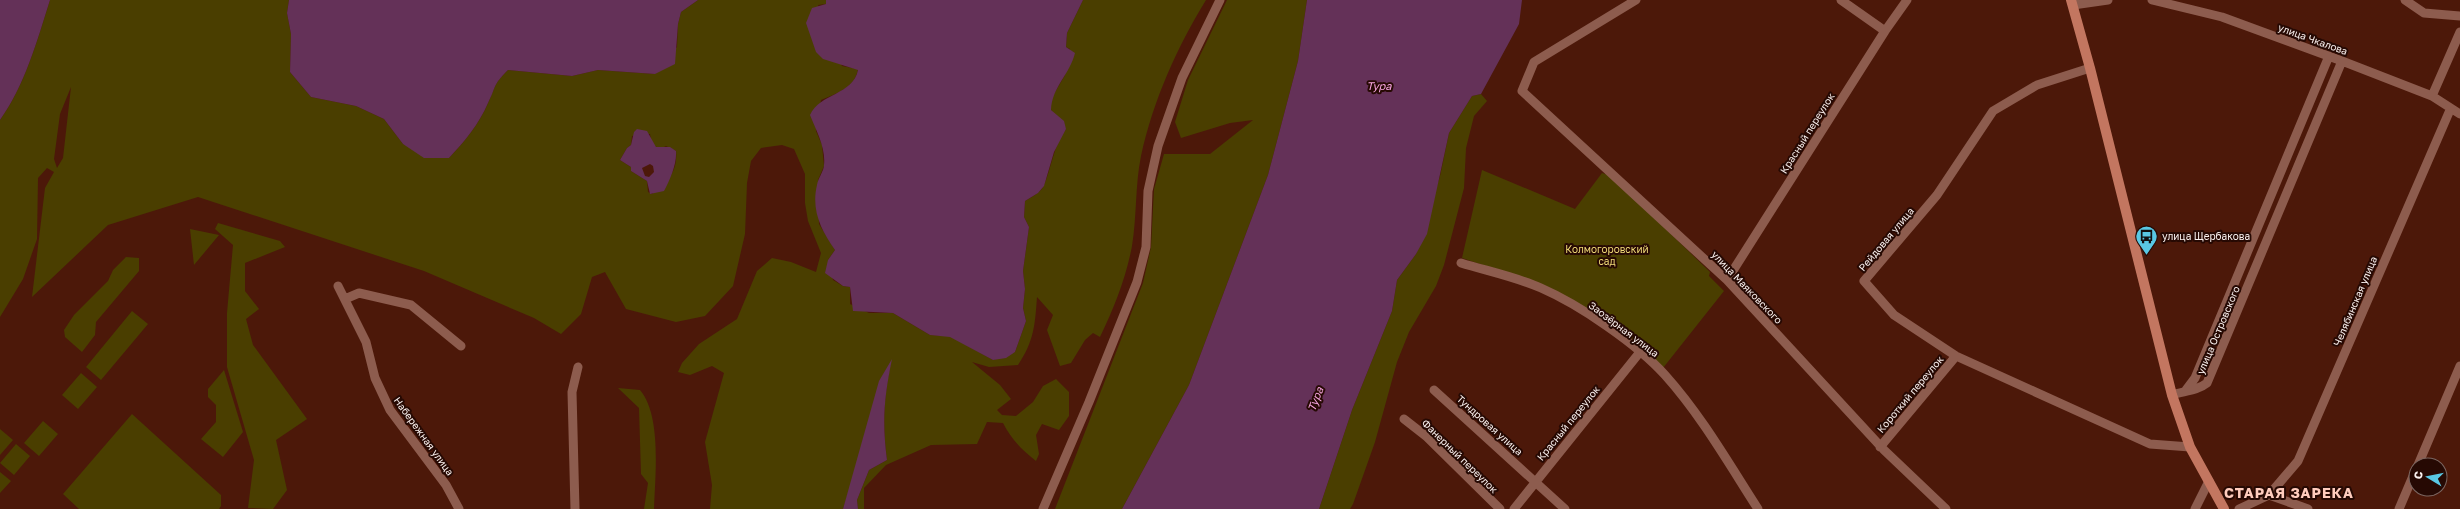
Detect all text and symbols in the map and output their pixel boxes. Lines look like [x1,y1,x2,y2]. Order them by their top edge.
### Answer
street label: улица Чкалова [2277,21,2349,57]
water label: Тура [1366,79,1392,93]
street label: Красный переулок [1777,90,1837,176]
street label: Рейдовая улица [1856,205,1916,273]
bus stop icon: улица Щербакова [2133,223,2159,256]
place label: улица Щербакова [2162,230,2250,242]
park label: Колмогоровский сад [1565,243,1649,267]
street label: улица Маяковского [1709,248,1785,326]
street label: Челябинская улица [2331,254,2379,348]
street label: улица Островского [2194,284,2242,376]
street label: Заозёрная улица [1587,299,1661,359]
street label: Короткий переулок [1874,353,1946,435]
street label: Красный переулок [1534,383,1602,463]
water label: Тура [1304,384,1327,413]
street label: Тундровая улица [1455,392,1525,458]
street label: Набережная улица [392,394,456,478]
street label: Фанерный переулок [1420,417,1501,496]
north arrow [2408,457,2448,497]
text: С [2411,470,2425,480]
district label: СТАРАЯ ЗАРЕКА [2224,484,2354,501]

